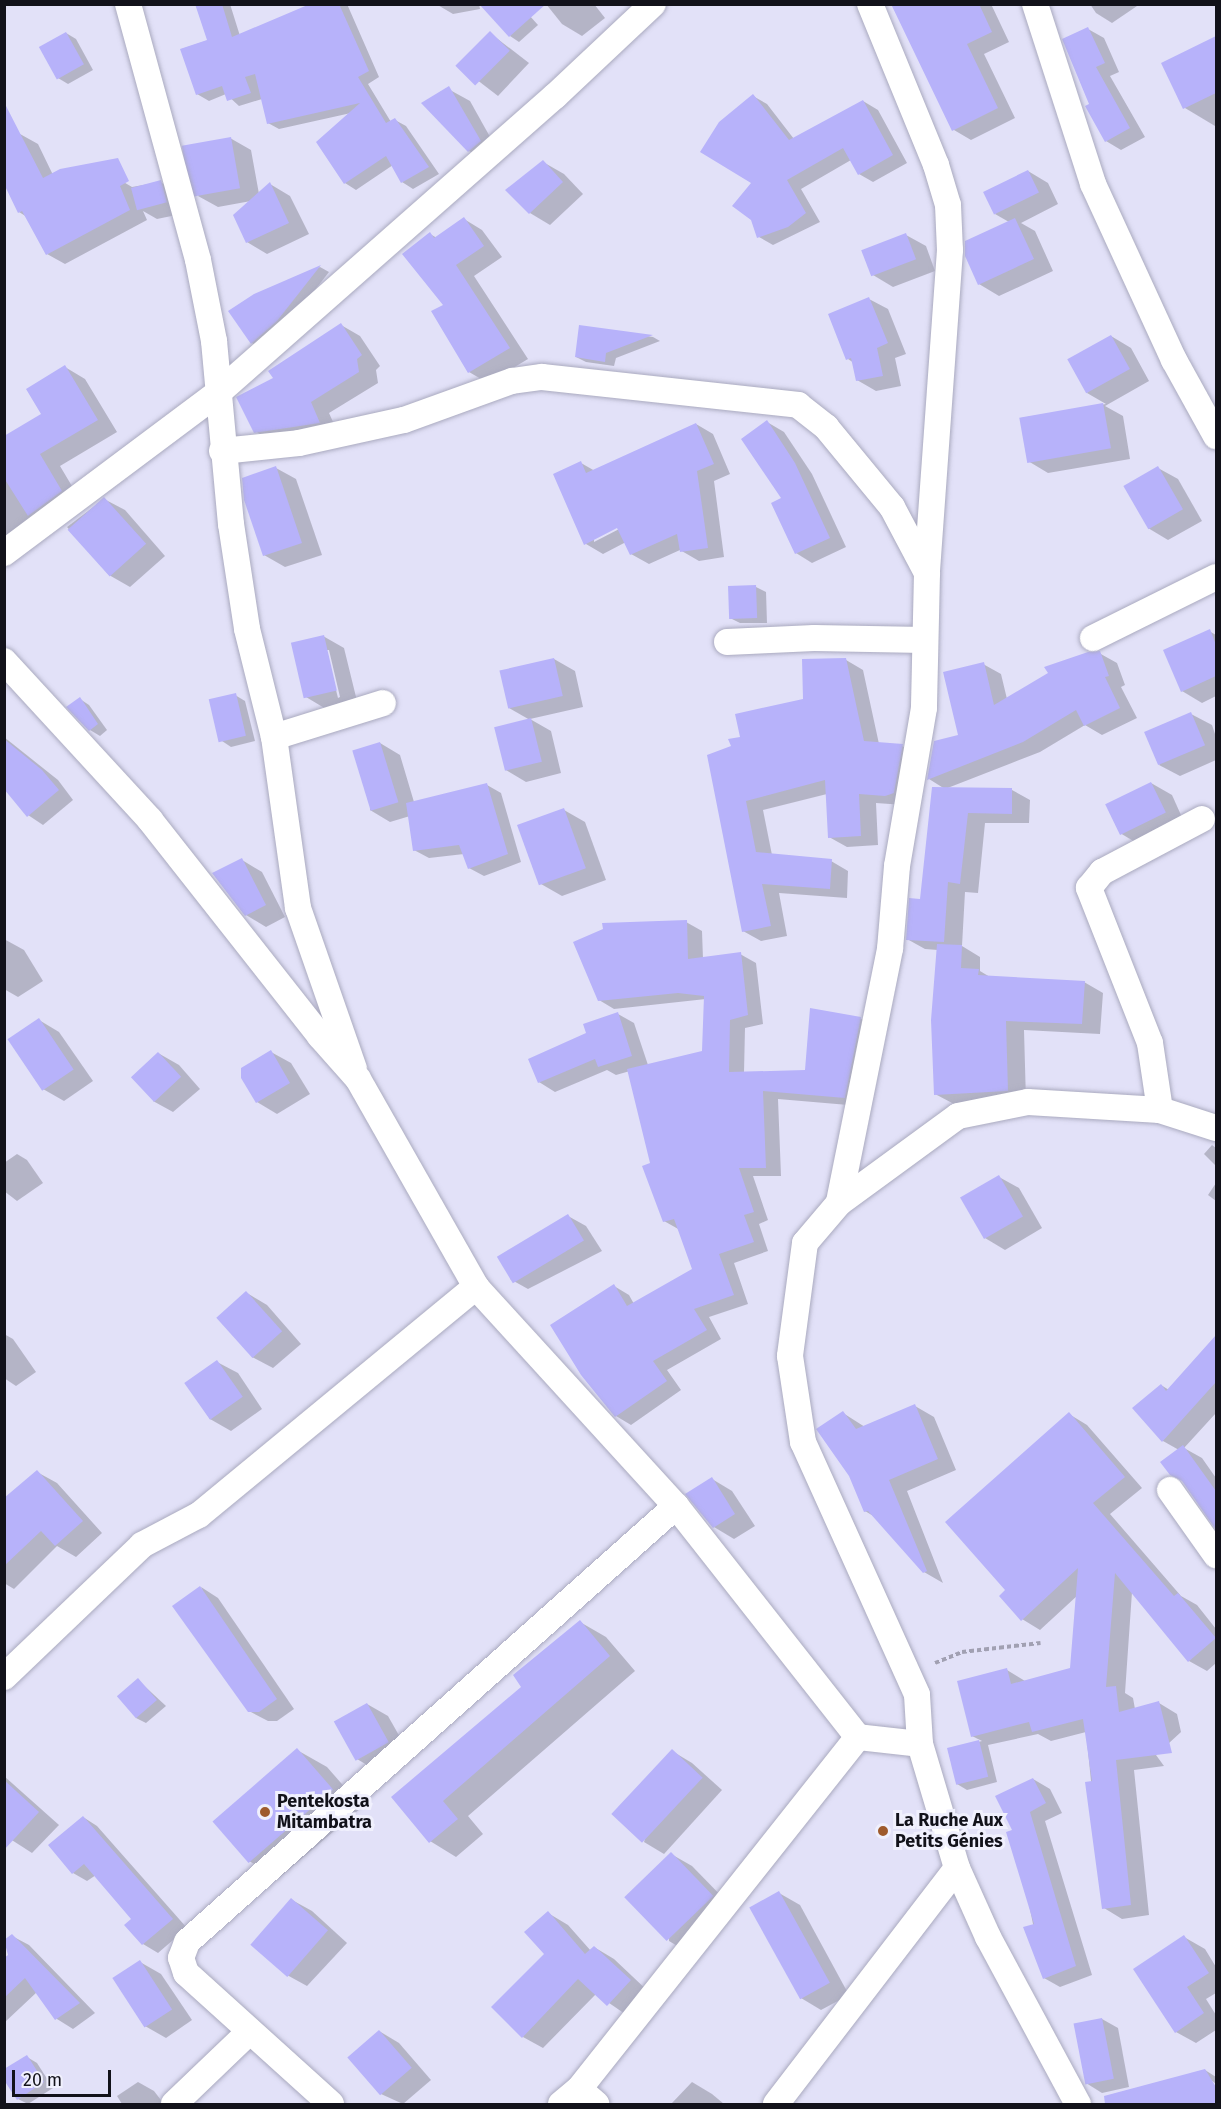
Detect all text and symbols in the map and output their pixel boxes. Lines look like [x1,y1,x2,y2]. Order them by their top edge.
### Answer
place label: Pentekosta Mitambatra [277,1791,372,1834]
marker: Pentekosta Mitambatra [258,1805,272,1819]
place label: La Ruche Aux Petits Génies [895,1810,1003,1852]
marker: La Ruche Aux Petits Génies [876,1824,890,1838]
scale bar [15,2058,114,2096]
text: 20 m [23,2069,62,2091]

